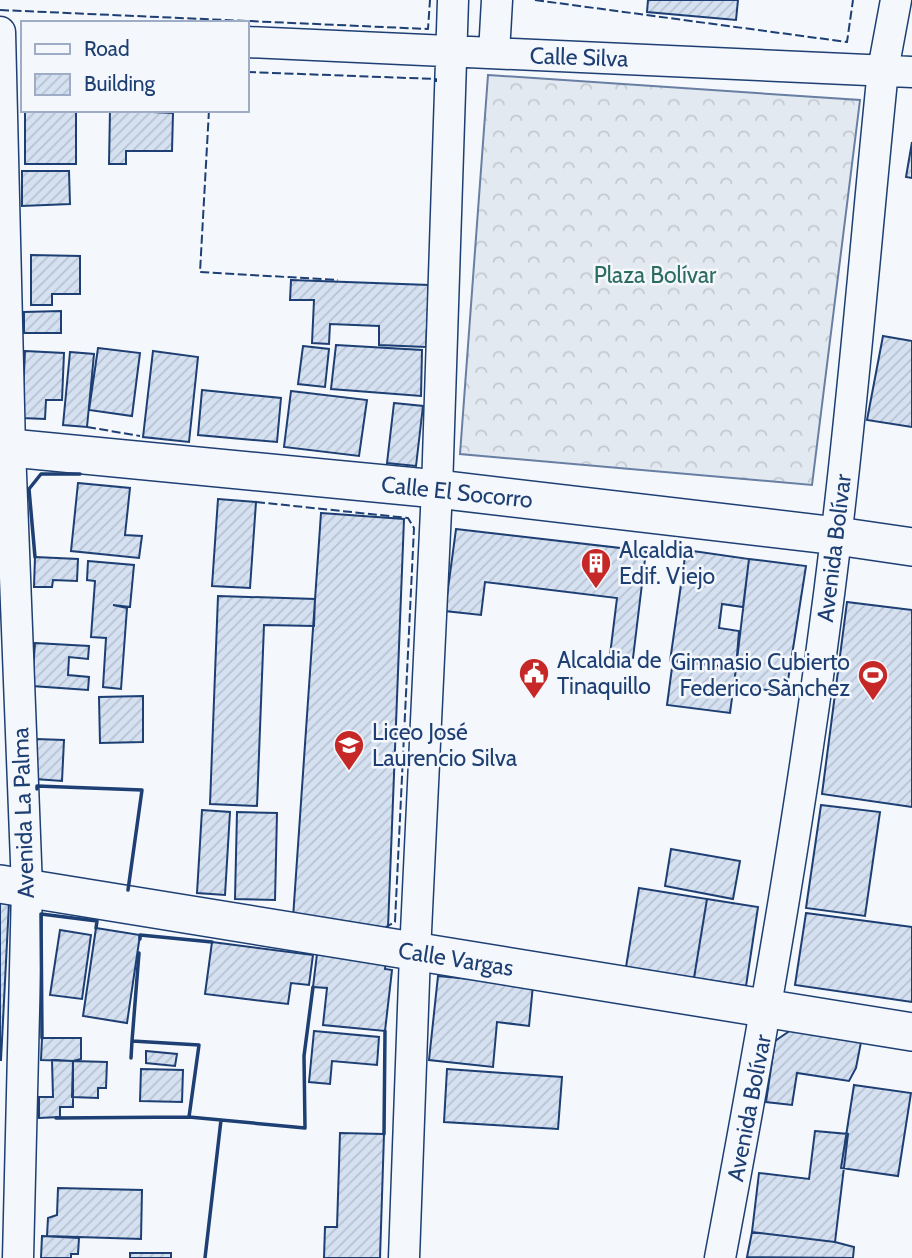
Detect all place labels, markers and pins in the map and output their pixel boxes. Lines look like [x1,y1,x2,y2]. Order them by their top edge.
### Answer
place label: Alcaldia Edif. Viejo [619,536,715,590]
building icon: Alcaldia Edif. Viejo [579,546,613,590]
place label: Alcaldia de Tinaquillo [557,646,662,700]
place label: Gimnasio Cubierto Federico Sànchez [671,648,850,702]
public building icon: Alcaldia de Tinaquillo [517,656,551,700]
sports icon: Gimnasio Cubierto Federico Sànchez [856,658,890,702]
place label: Liceo José Laurencio Silva [372,718,517,772]
school or university icon: Liceo José Laurencio Silva [332,728,366,772]

